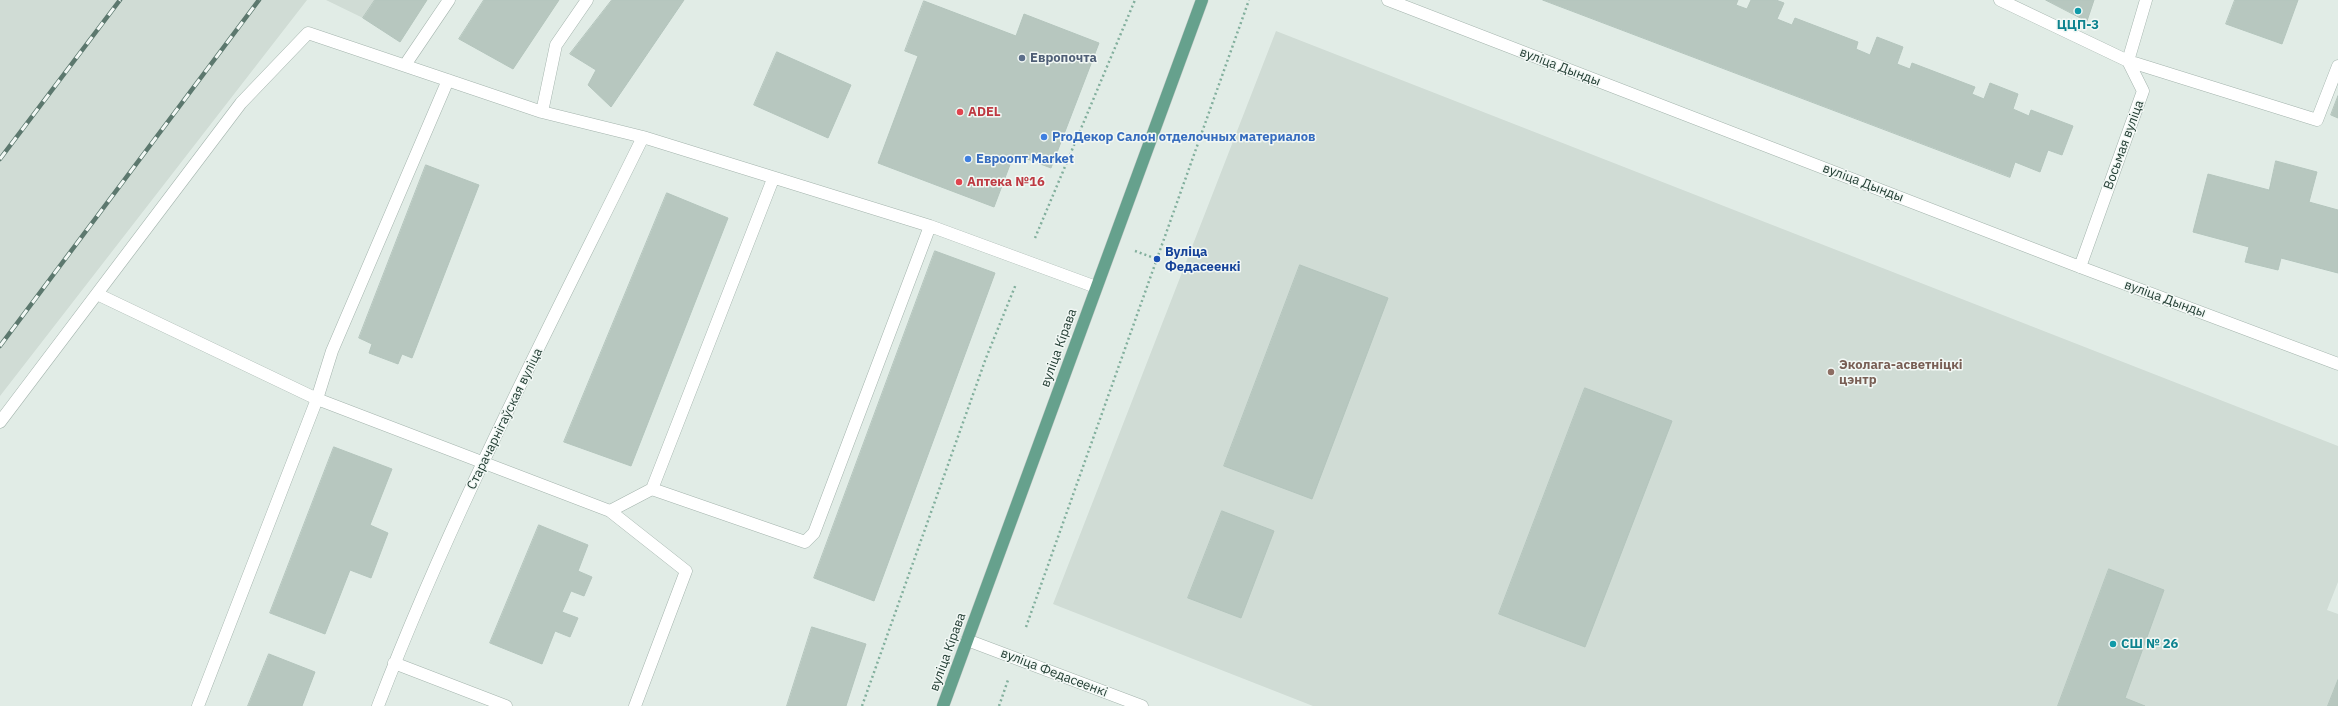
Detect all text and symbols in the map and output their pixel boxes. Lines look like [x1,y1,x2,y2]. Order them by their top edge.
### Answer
marker: ЦЦП-3 [2073,6,2083,16]
place label: ЦЦП-3 [2057,17,2099,33]
street label: вуліца Дынды [1517,44,1603,90]
place label: Европочта [1030,50,1097,66]
marker: Европочта [1017,53,1027,63]
street label: Восьмая вуліца [2101,98,2147,192]
place label: ADEL [968,104,1001,120]
marker: ADEL [955,107,965,117]
place label: ProДекор Салон отделочных материалов [1052,129,1316,145]
marker: ProДекор Салон отделочных материалов [1039,132,1049,142]
place label: Евроопт Market [976,151,1074,167]
marker: Евроопт Market [963,154,973,164]
street label: вуліца Дынды [1820,160,1906,206]
place label: Аптека №16 [967,174,1045,190]
marker: Аптека №16 [954,177,964,187]
place label: Вуліца Федасеенкі [1165,244,1241,275]
marker: Вуліца Федасеенкі [1152,254,1162,264]
street label: вуліца Дынды [2122,277,2208,321]
street label: вуліца Кірава [1038,307,1080,389]
street label: Старачарнігаўская вуліца [464,346,546,492]
place label: Эколага-асветніцкі цэнтр [1839,357,1963,388]
marker: Эколага-асветніцкі цэнтр [1826,367,1836,377]
street label: вуліца Кірава [927,611,969,693]
place label: СШ № 26 [2121,636,2178,652]
marker: СШ № 26 [2108,639,2118,649]
street label: вуліца Федасеенкі [998,645,1110,701]

